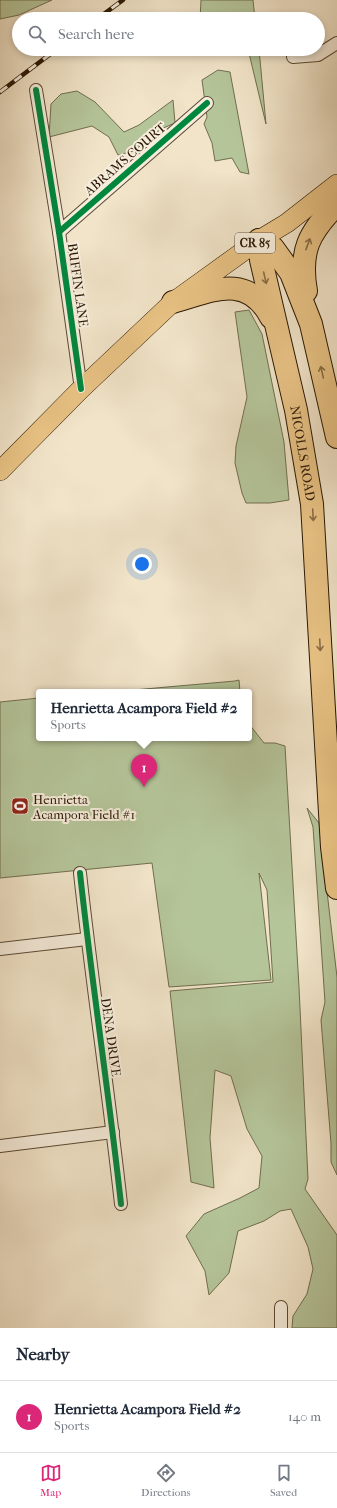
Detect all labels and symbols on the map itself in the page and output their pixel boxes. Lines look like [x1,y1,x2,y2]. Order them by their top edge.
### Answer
street label: ABRAMS COURT [81,119,169,199]
road number: CR 85 [235,233,275,253]
one-way arrow [304,239,312,251]
street label: BUFFIN LANE [65,242,91,328]
one-way arrow [262,271,269,284]
one-way arrow [318,366,326,379]
street label: NICOLLS ROAD [288,404,319,502]
one-way arrow [309,508,316,521]
your location [132,554,152,574]
one-way arrow [317,638,324,651]
pin: 1 [131,754,157,787]
place label: Henrietta Acampora Field #1 [32,792,135,822]
sports icon: Henrietta Acampora Field #1 [10,796,30,816]
street label: DENA DRIVE [98,997,124,1077]

